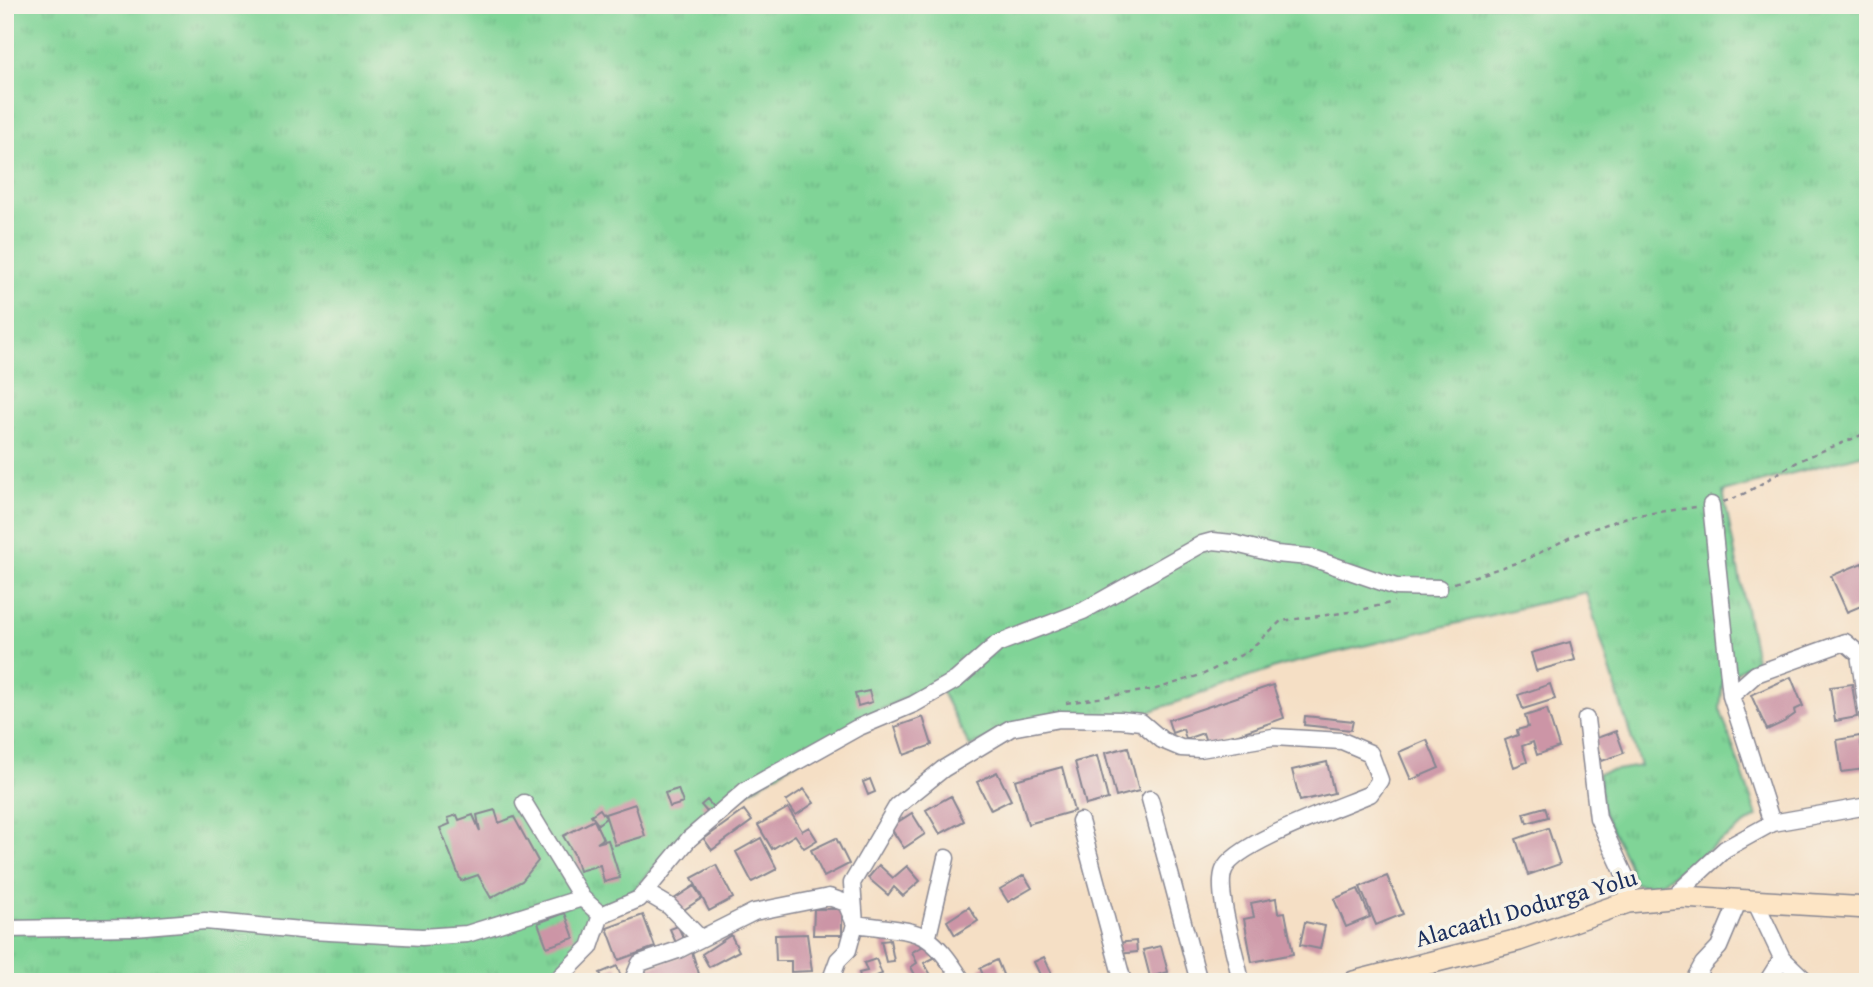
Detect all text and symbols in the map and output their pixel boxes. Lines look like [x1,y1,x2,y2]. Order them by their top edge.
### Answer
street label: Alacaatlı Dodurga Yolu [1411,859,1641,956]

